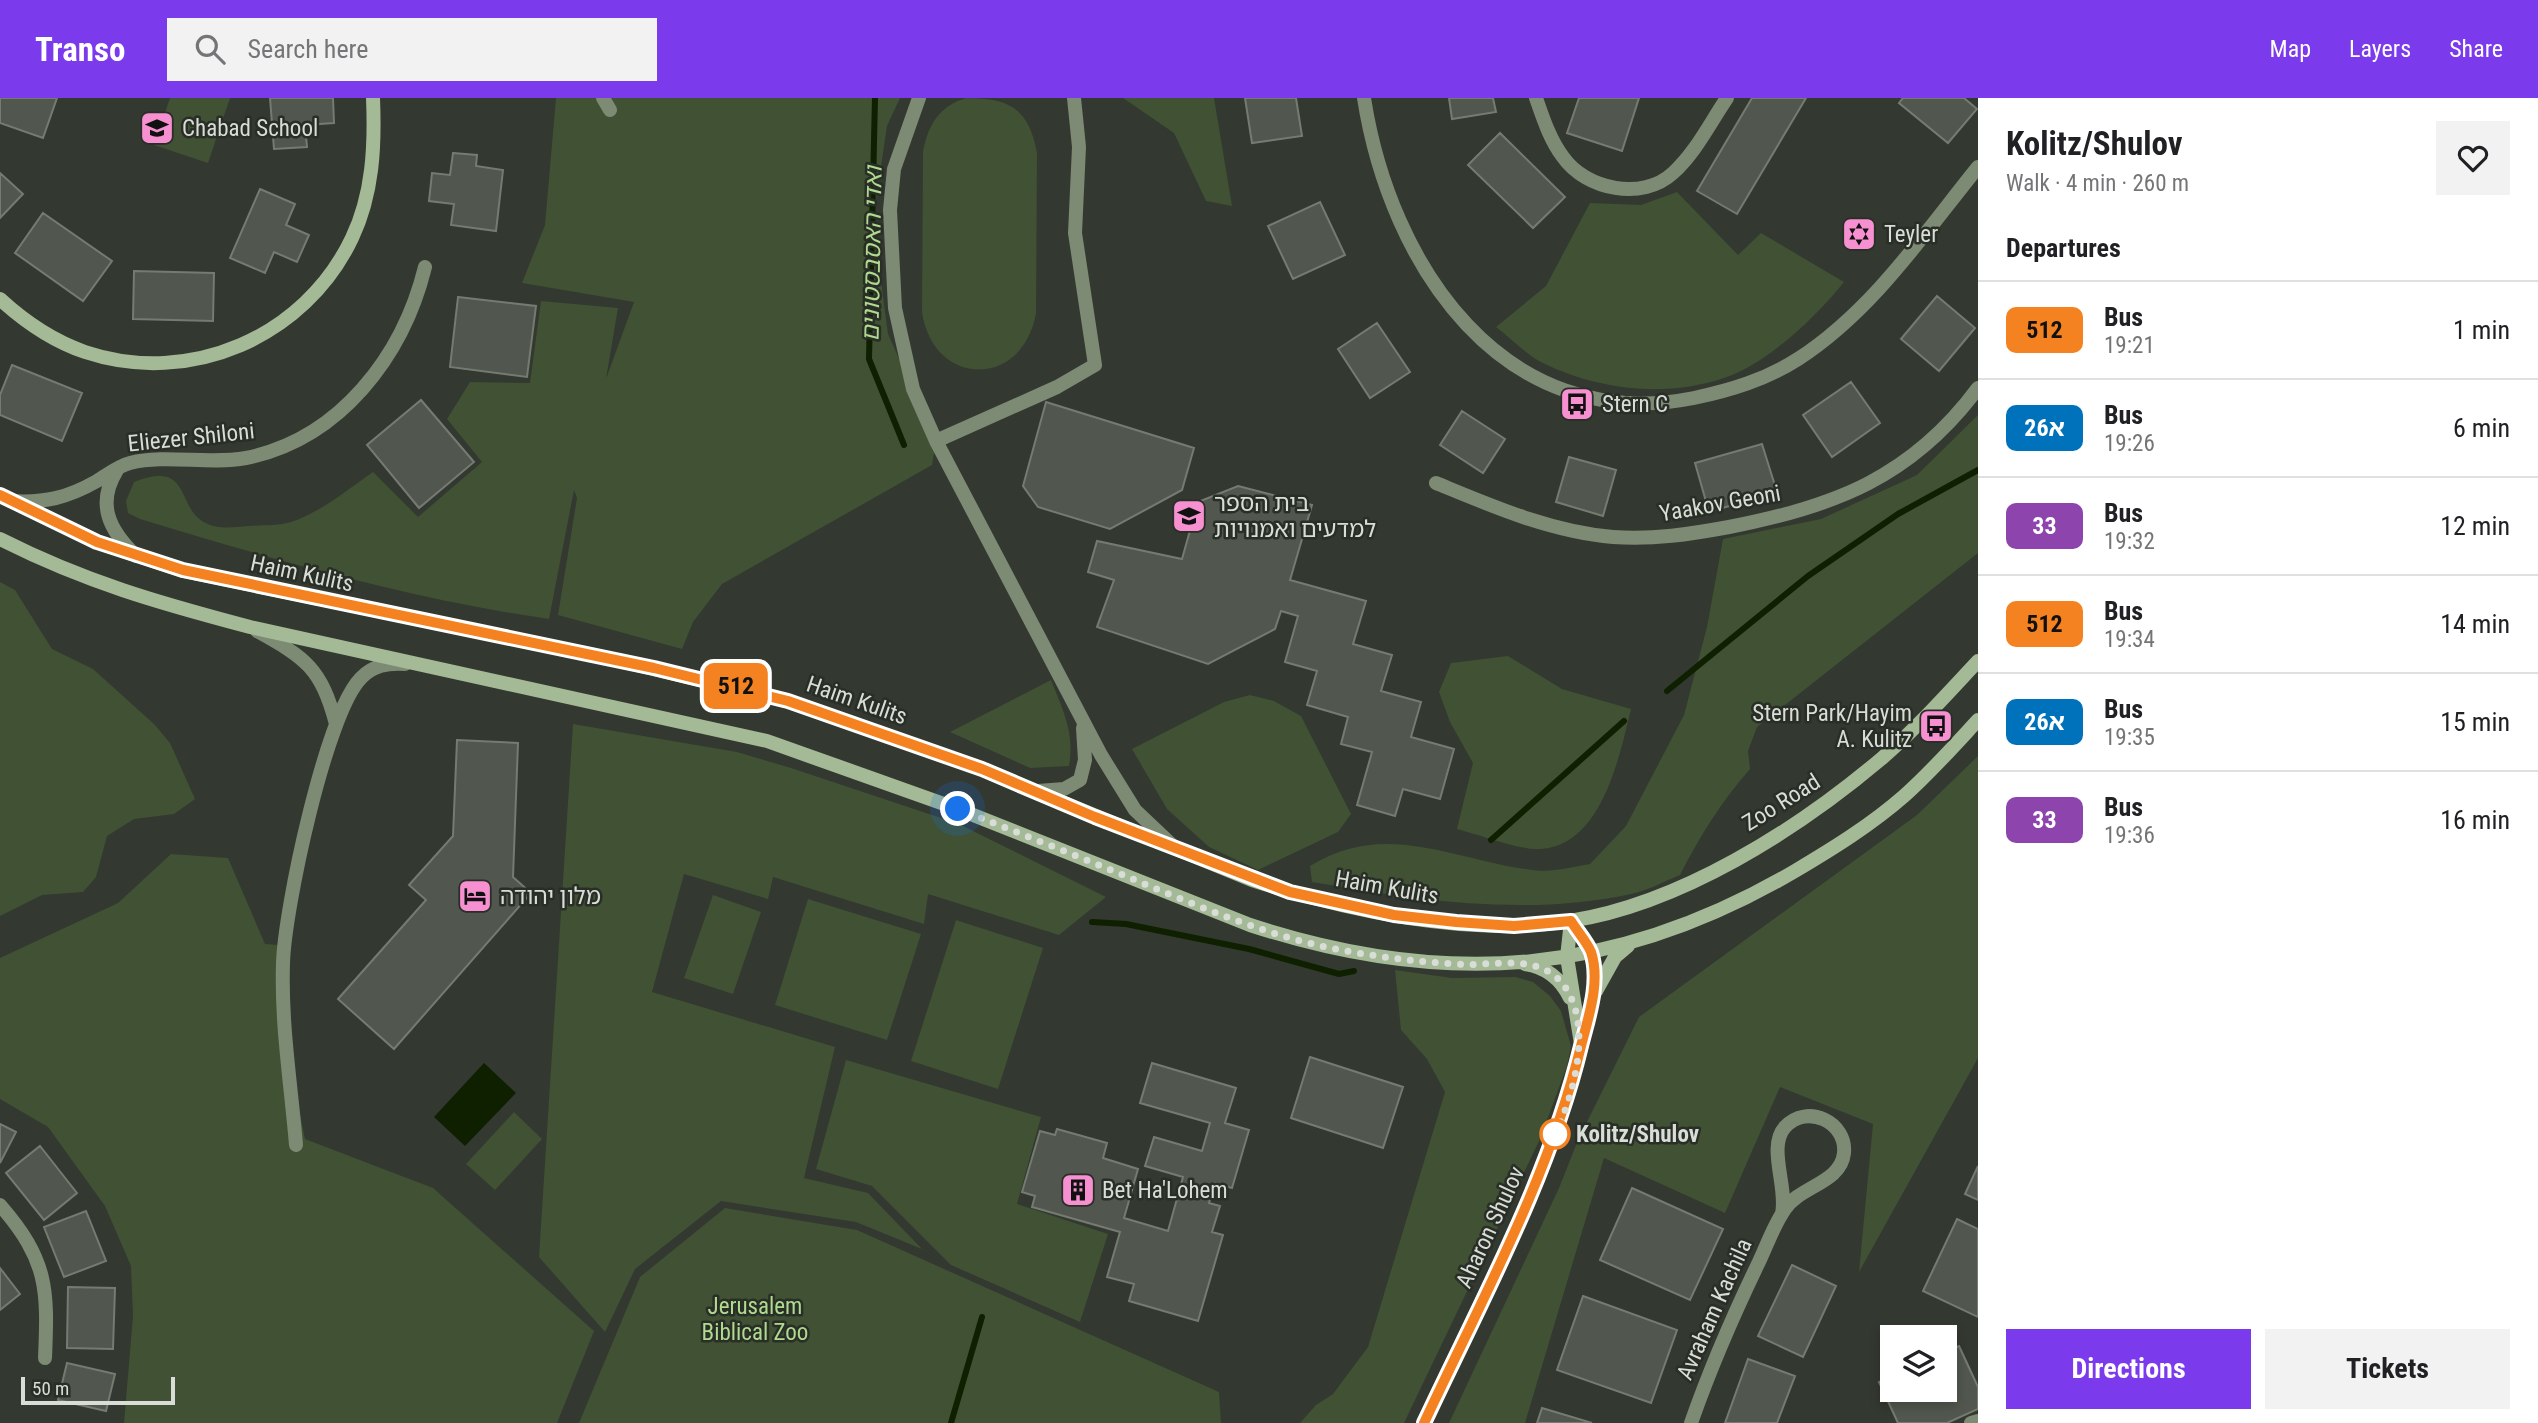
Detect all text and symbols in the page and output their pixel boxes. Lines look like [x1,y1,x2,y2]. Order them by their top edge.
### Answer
search box [167,18,657,81]
text: Transo [35,30,125,69]
icon: search [191,30,229,68]
text: Search here [247,34,368,64]
text: Map [2270,35,2311,63]
text: Layers [2349,35,2411,63]
text: Share [2449,35,2503,63]
school or university icon: Chabad School [138,109,176,147]
place label: Chabad School [182,115,318,142]
button: heart [2436,121,2510,195]
text: Kolitz/Shulov [2006,124,2182,163]
water label: ואדי האסבסטונים [856,164,888,342]
text: Walk · 4 min · 260 m [2006,170,2189,197]
synagogue icon: Teyler [1840,215,1878,253]
place label: Teyler [1884,221,1938,248]
text: Departures [2006,233,2121,263]
text: Bus [2104,302,2143,332]
text: 1 min [2453,315,2510,345]
text: 512 [2026,316,2063,344]
text: 19:21 [2104,332,2155,359]
bus stop icon: Stern C [1558,385,1596,423]
place label: Stern C [1602,391,1668,418]
text: Bus [2104,400,2143,430]
text: 6 min [2453,413,2510,443]
text: 26א [2024,414,2065,442]
street label: Eliezer Shiloni [126,417,256,458]
text: 19:26 [2104,430,2155,457]
street label: Yaakov Geoni [1657,480,1783,527]
place label: בית הספר למדעים ואמנויות [1214,490,1376,543]
school or university icon: בית הספר למדעים ואמנויות [1170,497,1208,535]
text: Bus [2104,498,2143,528]
text: 12 min [2440,511,2510,541]
text: 33 [2032,512,2057,540]
text: 19:32 [2104,528,2155,555]
street label: Haim Kulits [248,549,356,598]
text: Bus [2104,596,2143,626]
text: 14 min [2440,609,2510,639]
text: 512 [2026,610,2063,638]
text: 19:34 [2104,626,2155,653]
line badge: 512 [696,663,776,709]
street label: Haim Kulits [803,671,911,730]
text: 512 [718,672,754,700]
text: Bus [2104,694,2143,724]
place label: Stern Park/Hayim A. Kulitz [1752,700,1912,753]
bus stop icon: Stern Park/Hayim A. Kulitz [1917,707,1955,745]
text: 15 min [2440,707,2510,737]
text: 26א [2024,708,2065,736]
text: 19:35 [2104,724,2155,751]
street label: Zoo Road [1737,768,1825,837]
your location [940,791,975,826]
text: Bus [2104,792,2143,822]
text: 16 min [2440,805,2510,835]
text: 33 [2032,806,2057,834]
text: 19:36 [2104,822,2155,849]
street label: Haim Kulits [1333,865,1441,910]
hotel icon: מלון יהודה [456,877,494,915]
place label: מלון יהודה [500,883,601,910]
marker: Kolitz/Shulov [1540,1119,1570,1149]
place label: Kolitz/Shulov [1576,1121,1699,1148]
street label: Aharon Shulov [1451,1162,1530,1292]
building icon: Bet Ha'Lohem [1059,1171,1097,1209]
place label: Bet Ha'Lohem [1102,1177,1228,1204]
street label: Avraham Kachila [1671,1234,1758,1384]
park label: Jerusalem Biblical Zoo [702,1293,808,1346]
map controls [1880,1325,1957,1402]
button: layers [1880,1325,1957,1402]
button: Directions [2006,1329,2251,1409]
button: Tickets [2265,1329,2510,1409]
scale bar [21,1374,175,1406]
text: 50 m [32,1377,69,1400]

